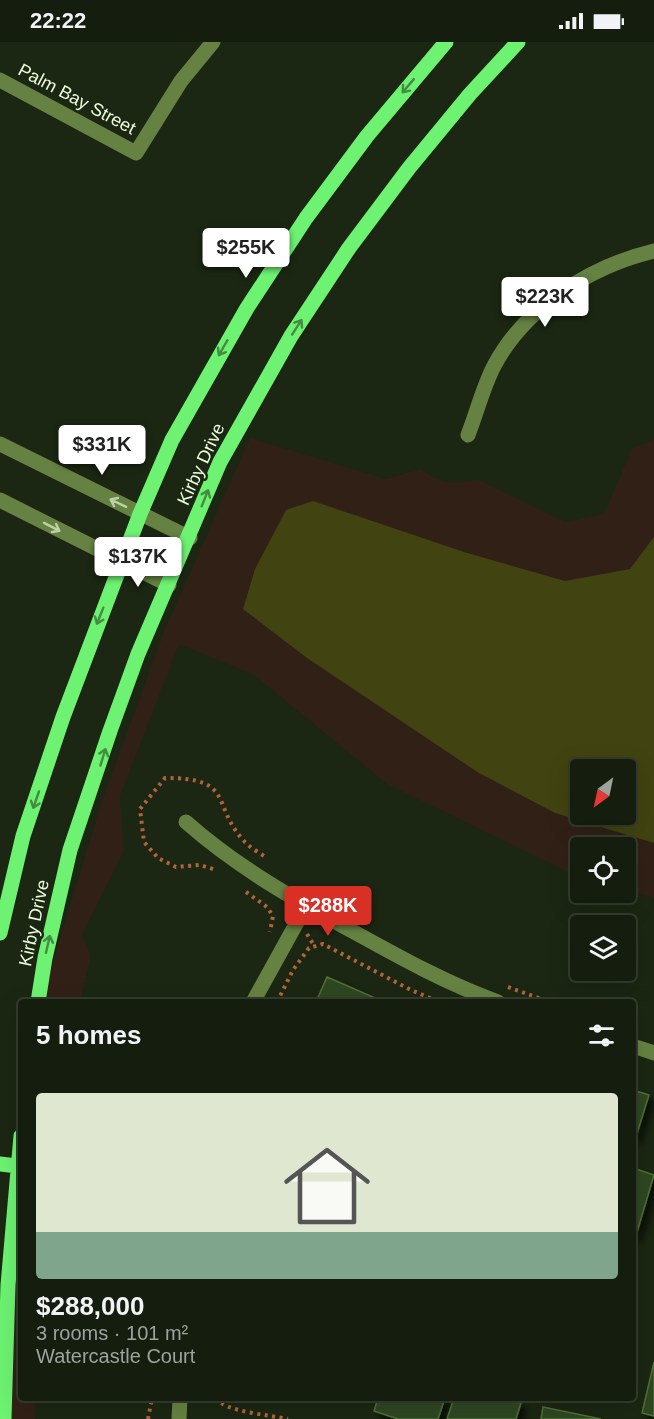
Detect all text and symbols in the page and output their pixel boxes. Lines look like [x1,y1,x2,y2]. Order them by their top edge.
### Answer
text: 22:22 [30,8,86,33]
street label: Palm Bay Street [15,60,139,138]
one-way arrow [401,78,415,93]
pin: $255K [204,228,288,279]
text: $255K [217,236,275,258]
pin: $223K [503,277,587,328]
text: $223K [516,285,574,307]
one-way arrow [292,319,304,336]
one-way arrow [217,339,229,356]
street label: Kirby Drive [173,420,229,508]
pin: $331K [60,425,144,476]
text: $331K [73,433,131,455]
one-way arrow [201,490,212,508]
one-way arrow [110,496,128,508]
one-way arrow [43,521,61,533]
pin: $137K [96,537,180,588]
text: $137K [109,545,167,567]
one-way arrow [94,606,105,625]
one-way arrow [98,748,109,767]
north arrow [570,759,636,825]
map controls [570,759,636,981]
one-way arrow [29,790,40,809]
button: locate [570,837,636,903]
street label: Kirby Drive [15,878,53,968]
pin: $288K [286,886,370,937]
text: $288K [299,894,357,916]
button: layers [570,915,636,981]
one-way arrow [43,935,54,955]
icon: filters [585,1019,618,1052]
text: 5 homes [36,1020,142,1050]
icon: home [273,1132,381,1240]
text: $288,000 [36,1291,144,1321]
text: 3 rooms · 101 m² [36,1322,188,1344]
text: Watercastle Court [36,1345,195,1367]

